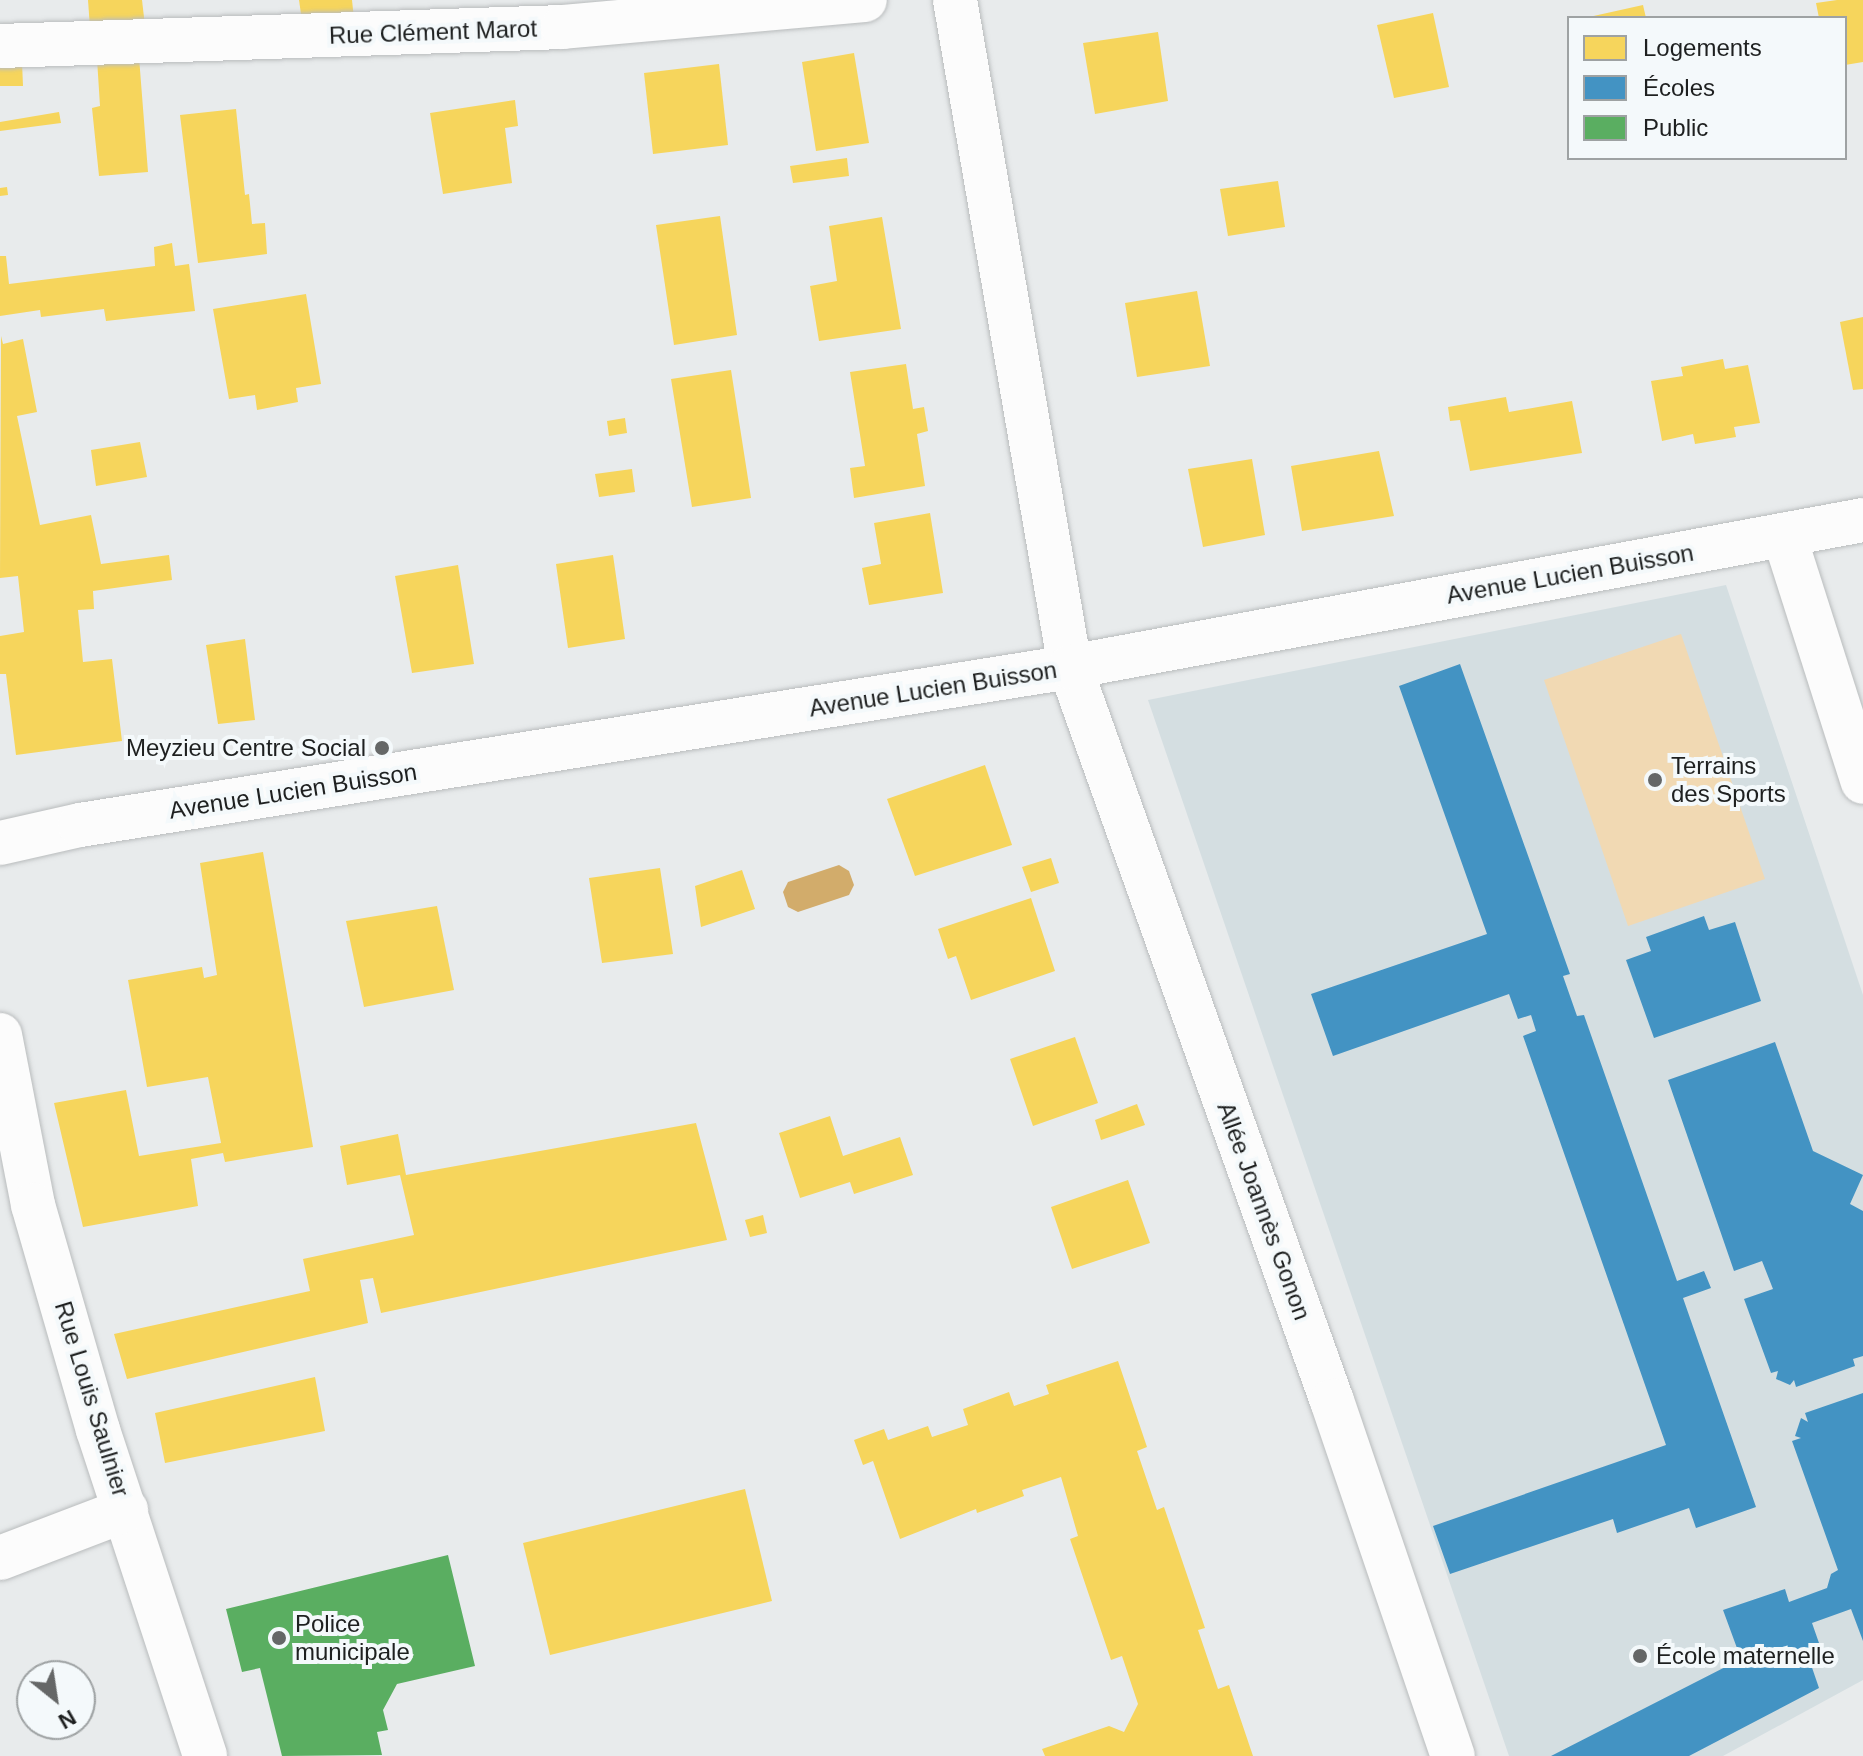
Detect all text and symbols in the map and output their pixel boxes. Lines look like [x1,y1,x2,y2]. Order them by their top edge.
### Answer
street label: Rue Clément Marot [329,14,537,50]
legend [1567,16,1847,160]
text: Logements [1643,34,1762,61]
text: Écoles [1643,74,1715,101]
text: Public [1643,114,1708,141]
street label: Avenue Lucien Buisson [1444,538,1696,610]
street label: Avenue Lucien Buisson [807,655,1059,723]
place label: Meyzieu Centre Social [126,734,366,762]
marker: Meyzieu Centre Social [373,739,391,757]
place label: Terrains des Sports [1671,752,1786,808]
street label: Avenue Lucien Buisson [167,757,419,825]
marker: Terrains des Sports [1646,771,1664,789]
street label: Allée Joannès Gonon [1211,1098,1317,1324]
street label: Rue Louis Saulnier [49,1298,135,1500]
place label: Police municipale [295,1610,410,1666]
marker: Police municipale [270,1629,288,1647]
place label: École maternelle [1656,1642,1835,1670]
marker: École maternelle [1631,1647,1649,1665]
north arrow [16,1660,96,1740]
text: N [54,1705,80,1734]

